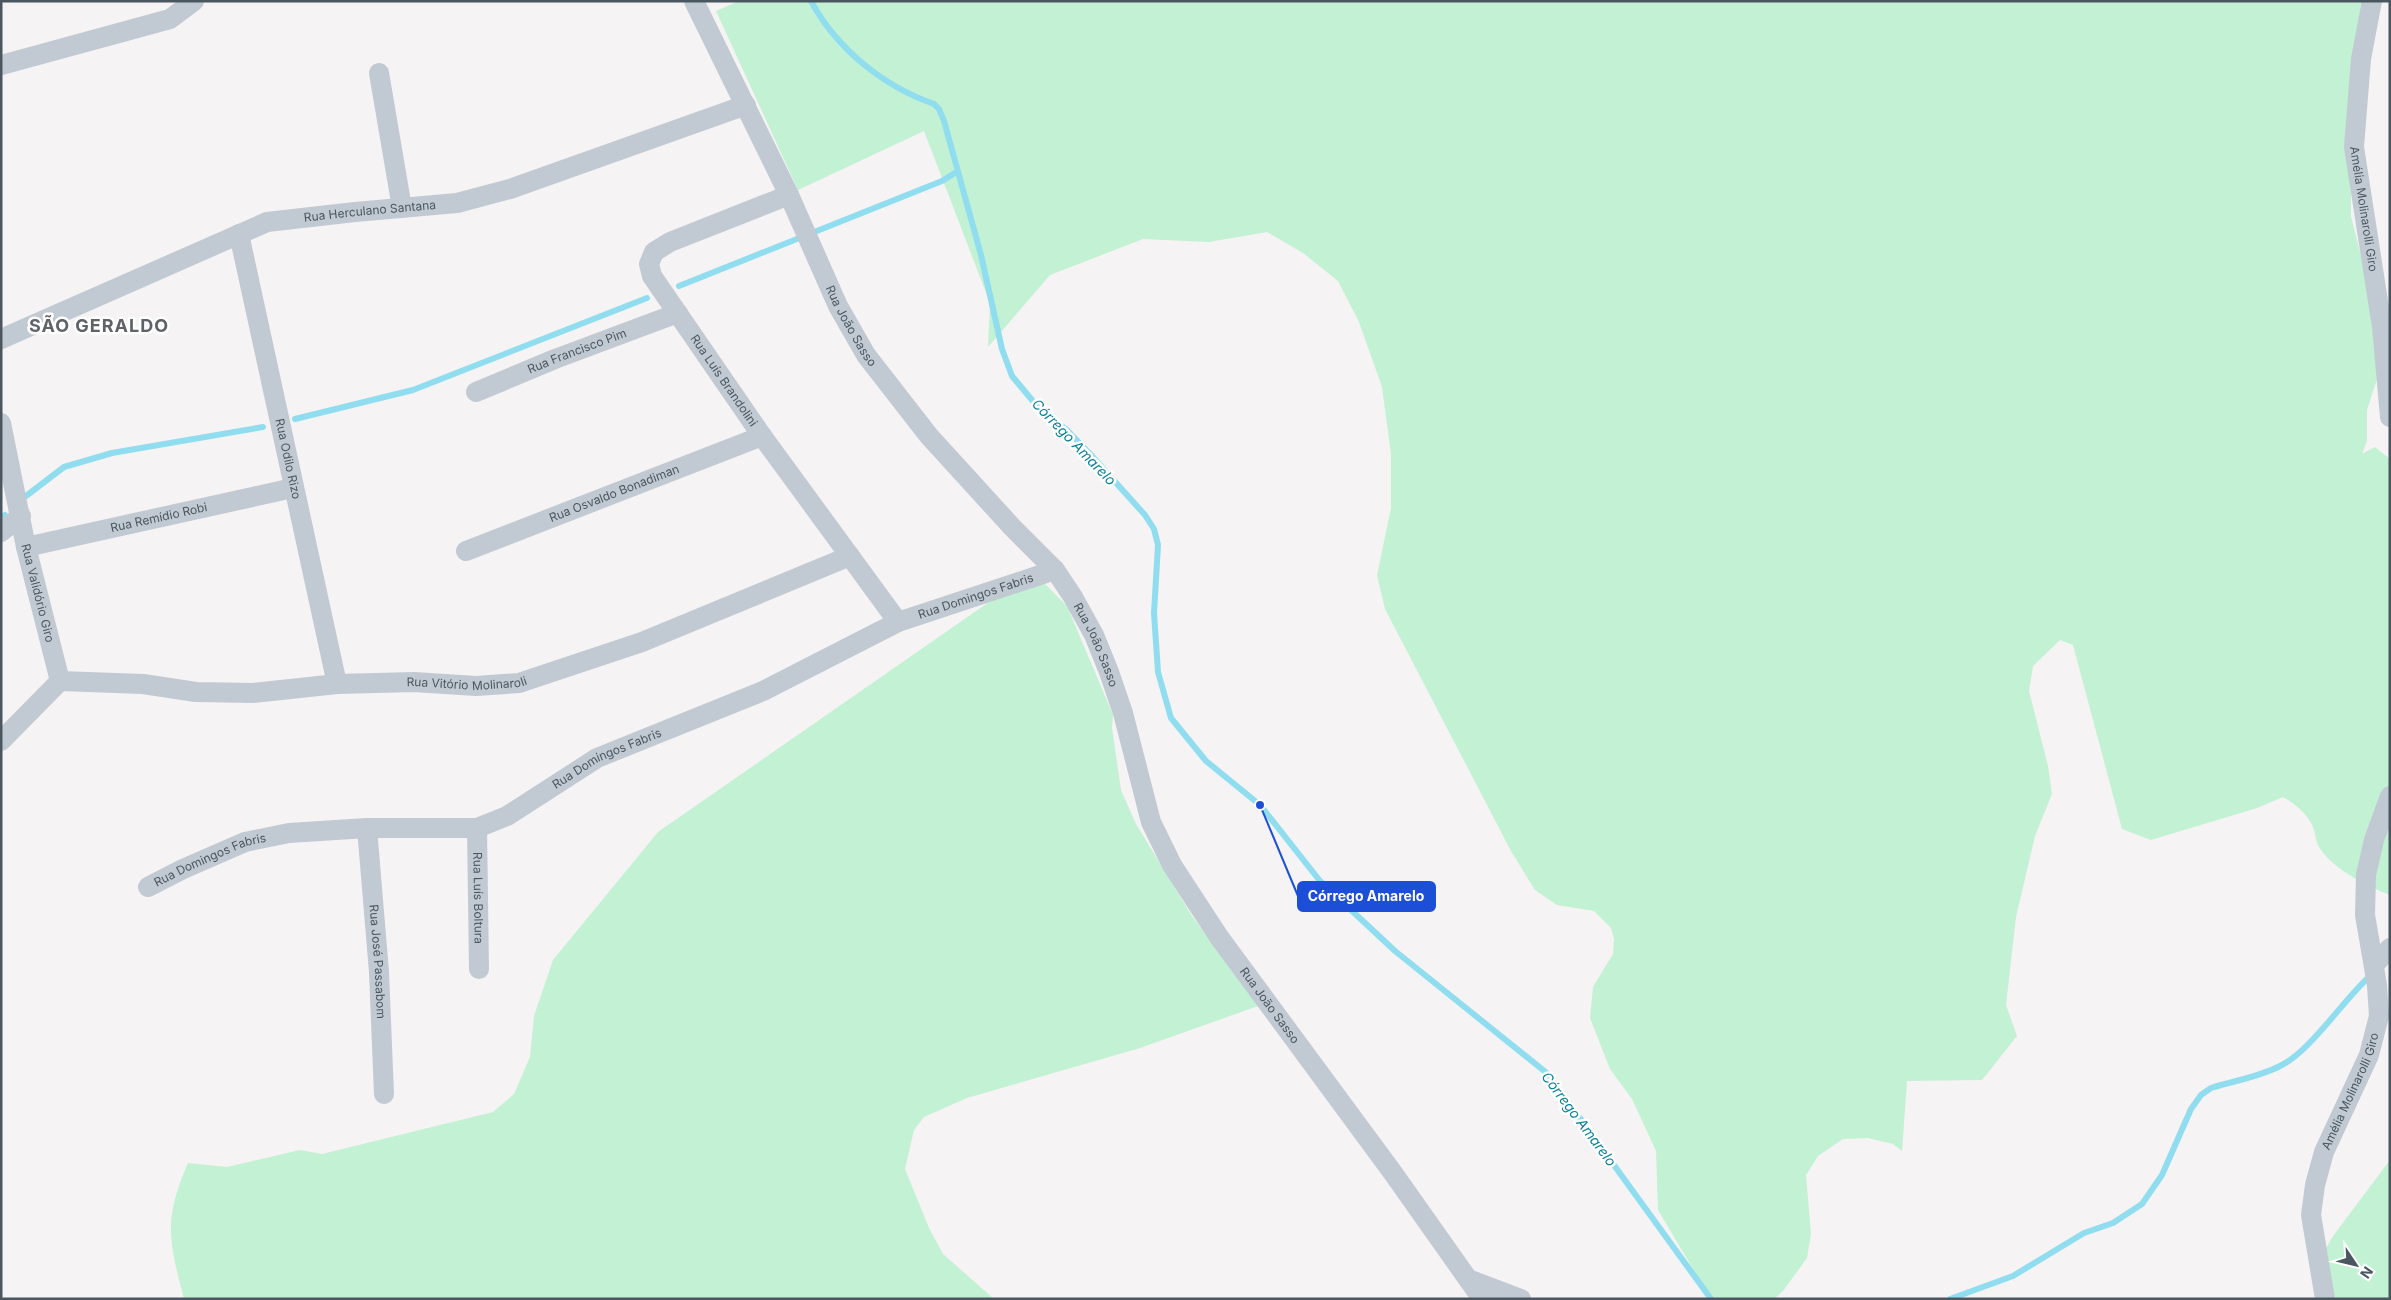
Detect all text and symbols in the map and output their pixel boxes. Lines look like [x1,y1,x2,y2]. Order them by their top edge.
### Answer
street label: Amélia Molinarolli Giro [2347,145,2381,272]
street label: Rua Herculano Santana [303,197,436,225]
street label: Rua João Sasso [823,283,880,369]
district label: SÃO GERALDO [29,315,169,336]
street label: Rua Francisco Pim [525,325,628,377]
street label: Rua Luís Brandolini [687,331,761,429]
water label: Córrego Amarelo [1029,395,1120,488]
street label: Rua Odilo Rizo [272,417,305,500]
street label: Rua Osvaldo Bonadiman [547,461,681,525]
street label: Rua Remídio Robi [109,499,209,535]
street label: Rua Validório Giro [18,542,58,644]
street label: Rua Domingos Fabris [916,570,1035,622]
street label: Rua João Sasso [1071,600,1121,689]
street label: Rua Vitório Molinaroli [406,673,529,693]
street label: Rua Domingos Fabris [549,725,663,792]
street label: Rua Domingos Fabris [151,830,267,890]
street label: Rua Luís Boltura [470,852,487,944]
callout: Córrego Amarelo [1298,882,1435,911]
text: Córrego Amarelo [1308,887,1425,904]
street label: Rua José Passabom [366,904,389,1019]
street label: Rua João Sasso [1237,964,1303,1046]
street label: Amélia Molinarolli Giro [2318,1031,2381,1152]
water label: Córrego Amarelo [1538,1068,1620,1169]
north arrow [2331,1240,2381,1290]
text: N [2357,1263,2377,1282]

